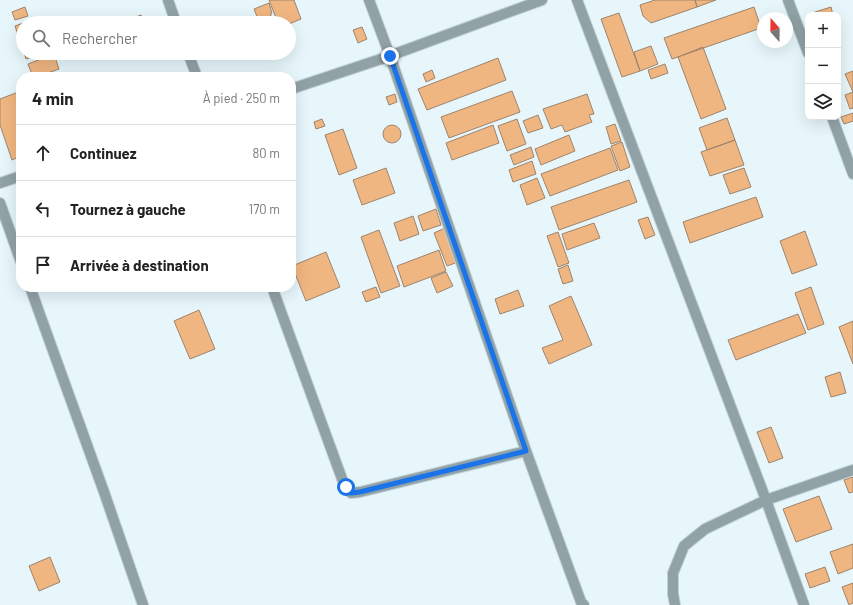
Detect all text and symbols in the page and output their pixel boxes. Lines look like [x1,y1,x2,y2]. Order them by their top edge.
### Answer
north arrow [757,12,793,48]
map controls [805,12,841,120]
button: + [805,12,841,48]
search box [16,16,296,60]
icon: search [30,27,52,49]
text: Rechercher [62,29,138,47]
route end [381,47,399,65]
button: − [805,48,841,84]
button: layers [805,84,841,120]
text: 4 min [32,88,74,108]
text: À pied · 250 m [203,90,280,106]
icon: ahead [32,142,54,164]
text: Continuez [70,144,137,162]
text: 80 m [253,145,280,161]
icon: left [32,198,54,220]
text: Tournez à gauche [70,200,186,218]
text: 170 m [249,201,280,217]
icon: arrive [32,254,54,276]
text: Arrivée à destination [70,256,209,274]
route start [337,478,355,496]

